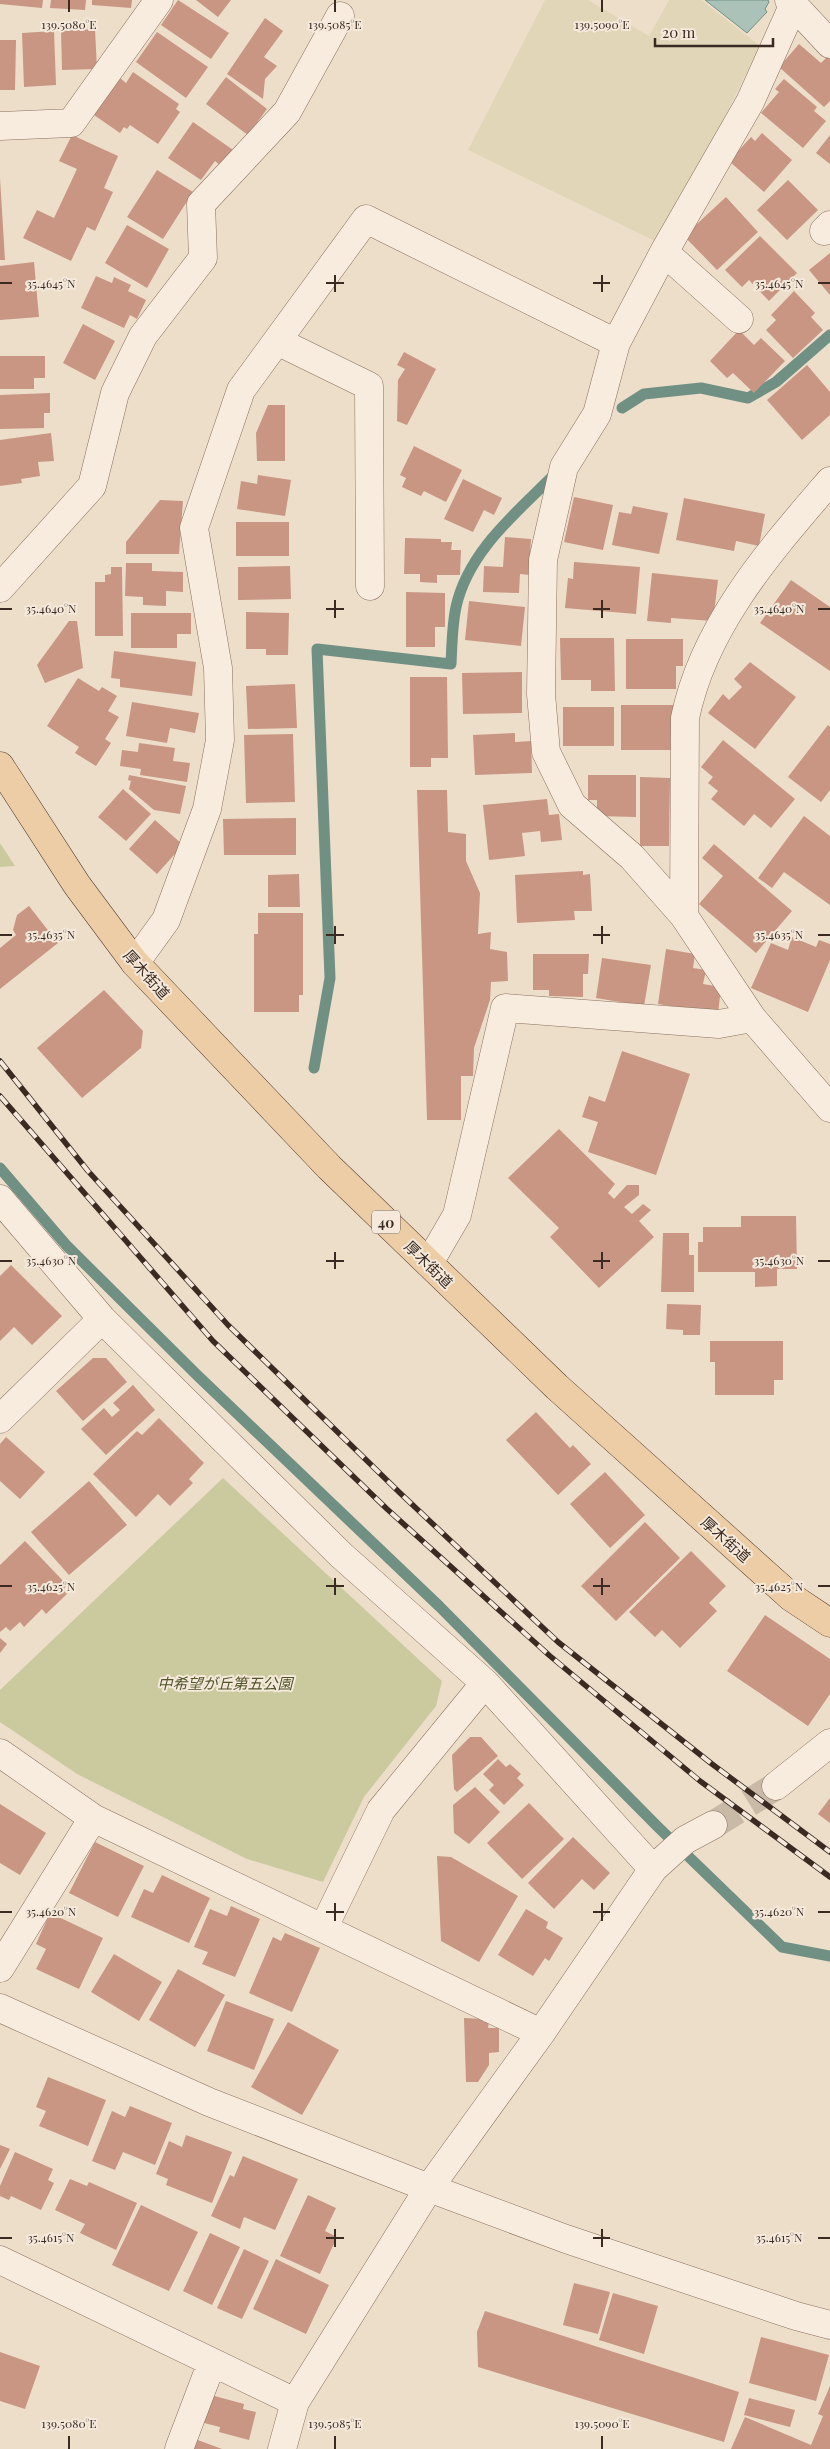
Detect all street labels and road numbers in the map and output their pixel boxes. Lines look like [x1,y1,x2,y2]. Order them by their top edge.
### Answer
street label: 厚木街道 [119,945,175,1003]
road number: 40 [372,1210,400,1234]
street label: 厚木街道 [400,1236,458,1292]
street label: 厚木街道 [697,1511,755,1567]

